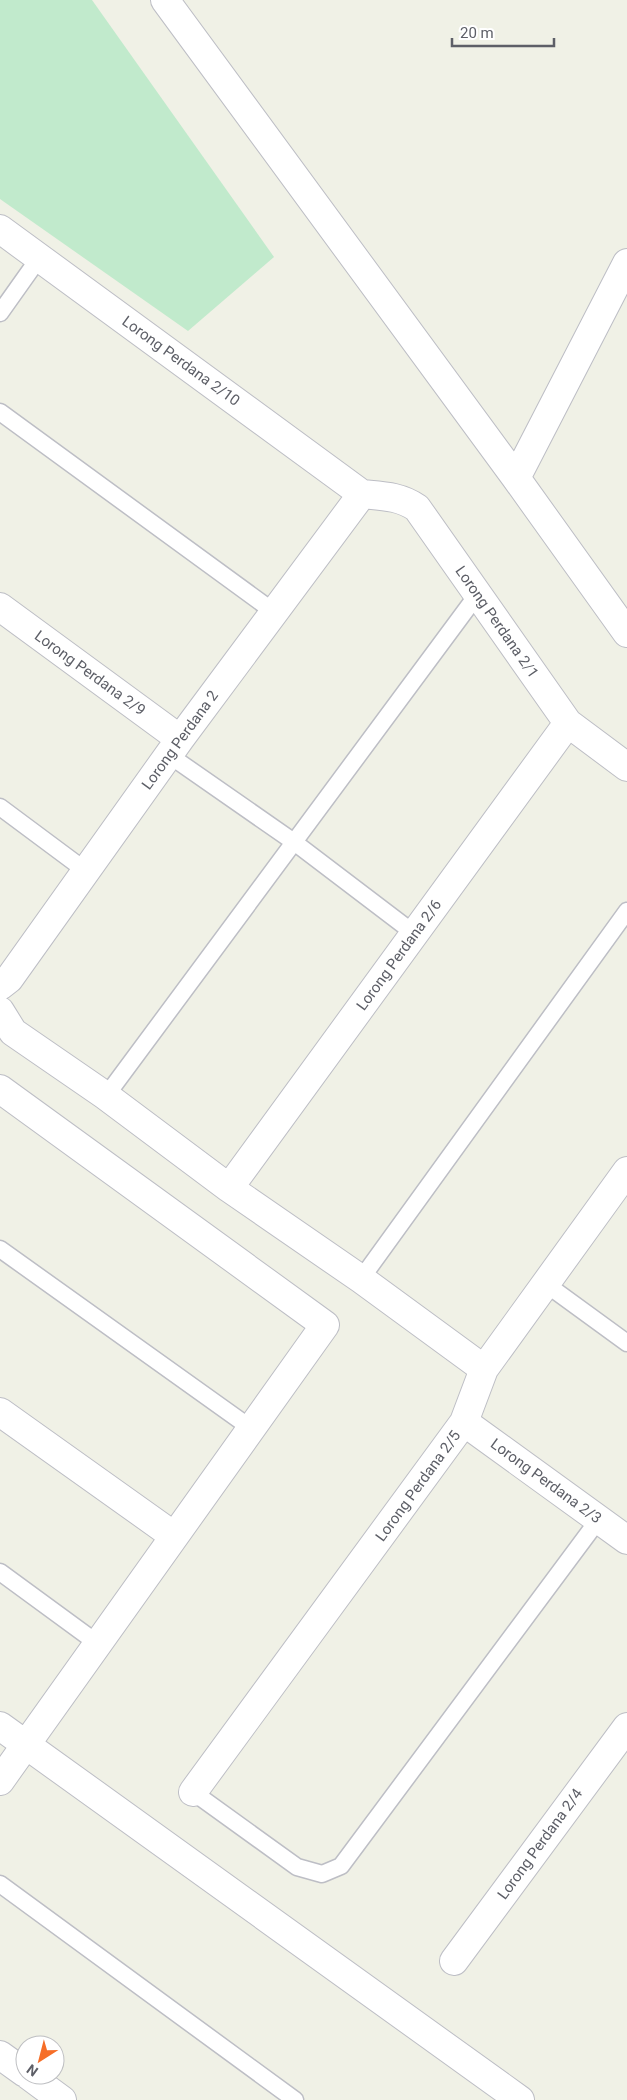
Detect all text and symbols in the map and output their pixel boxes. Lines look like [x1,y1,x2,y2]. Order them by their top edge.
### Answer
scale bar [452,15,554,47]
text: 20 m [460,24,494,42]
street label: Lorong Perdana 2/10 [119,312,243,410]
street label: Lorong Perdana 2/1 [452,563,542,681]
street label: Lorong Perdana 2/9 [31,627,149,719]
street label: Lorong Perdana 2 [138,687,222,793]
street label: Lorong Perdana 2/6 [353,896,445,1014]
street label: Lorong Perdana 2/5 [372,1427,464,1545]
street label: Lorong Perdana 2/3 [487,1435,605,1527]
street label: Lorong Perdana 2/4 [494,1785,587,1903]
north arrow [15,2035,65,2085]
text: N [24,2061,41,2080]

